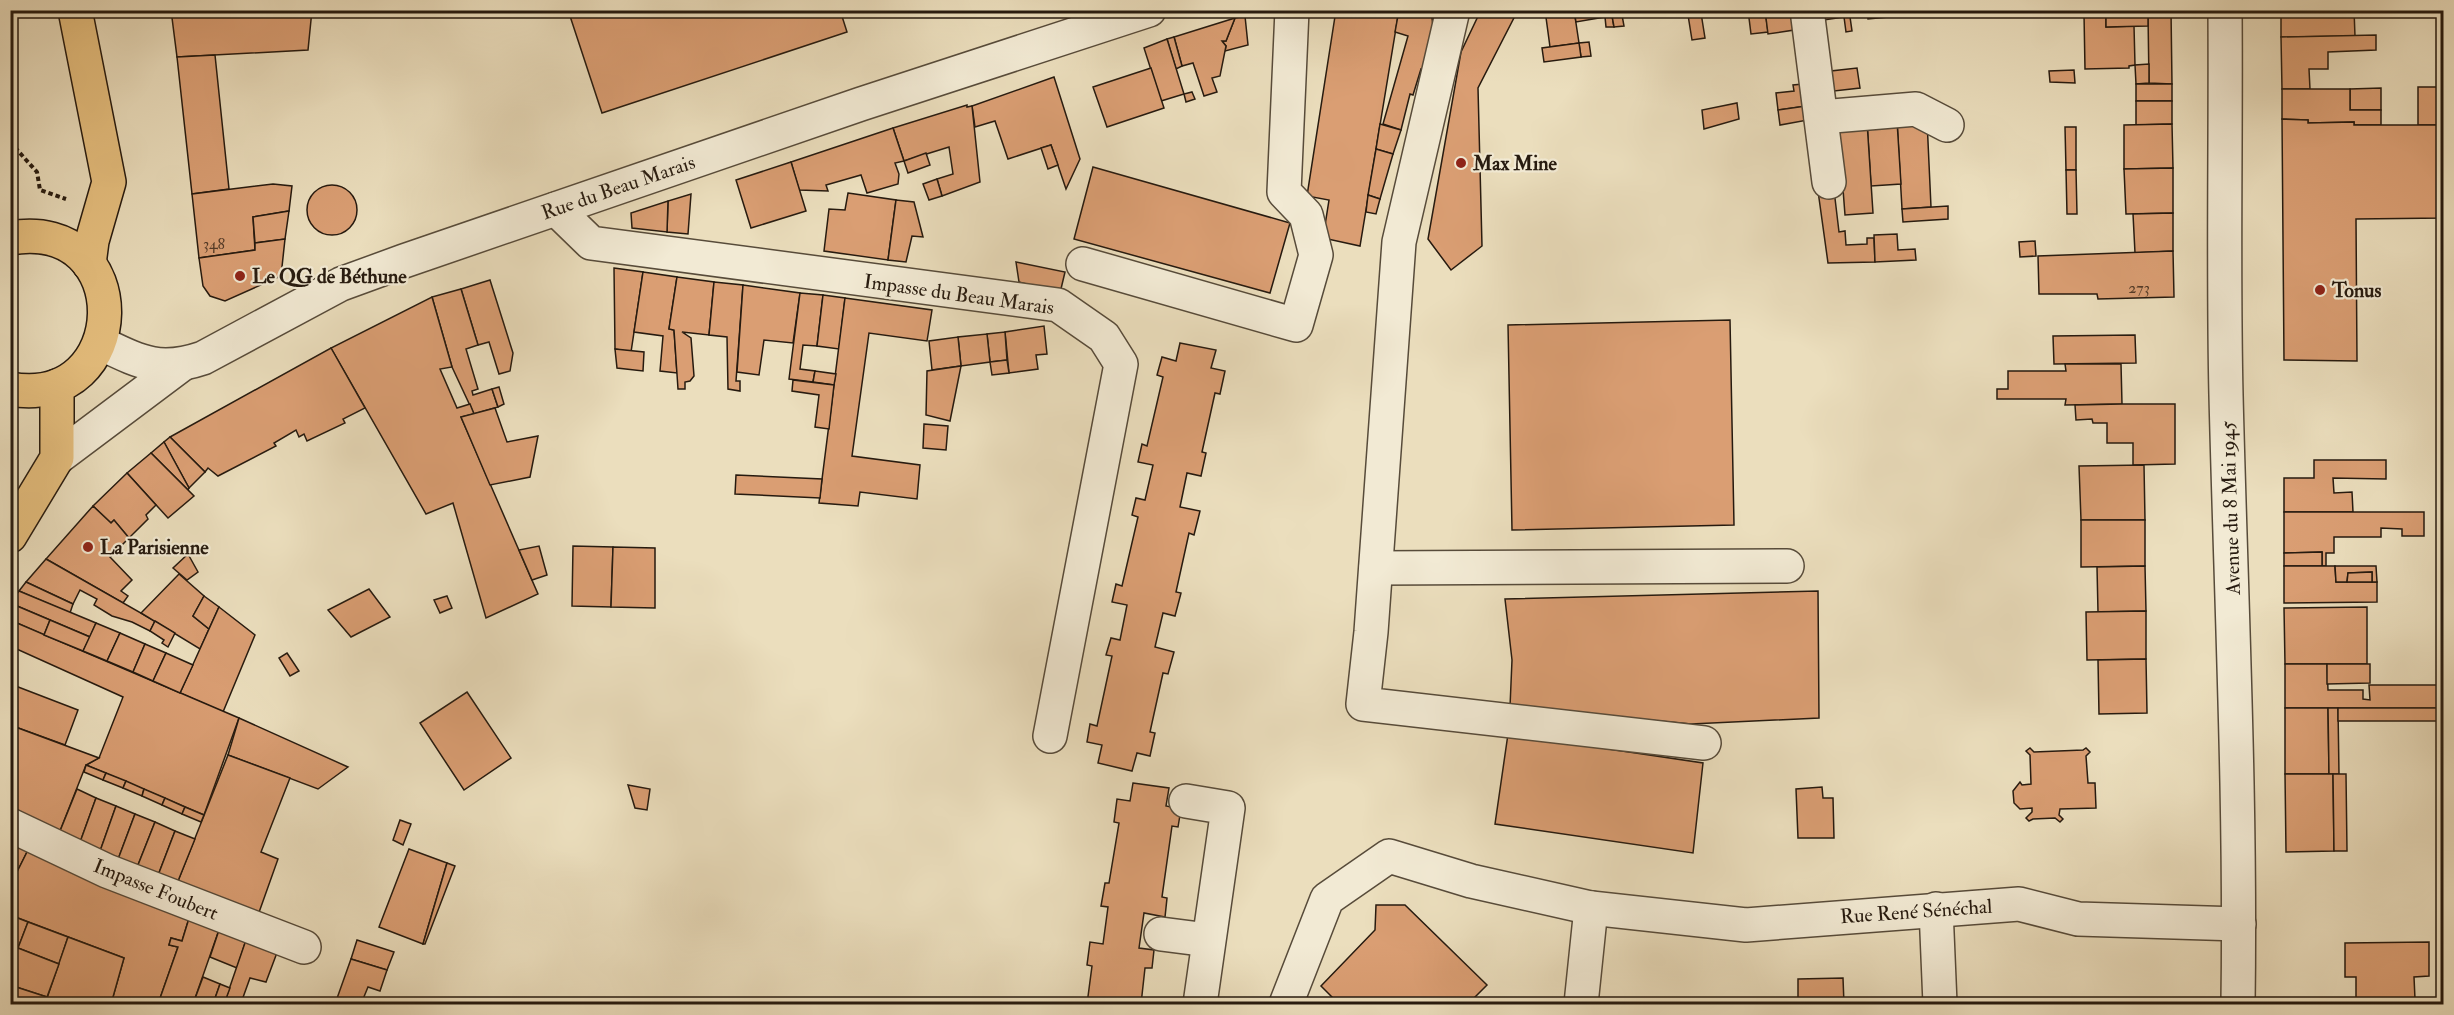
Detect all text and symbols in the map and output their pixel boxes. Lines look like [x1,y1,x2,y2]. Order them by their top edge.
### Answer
street label: Rue du Beau Marais [538,149,698,225]
place label: Max Mine [1472,151,1558,176]
marker: Max Mine [1454,156,1468,170]
house number: 348 [203,234,226,254]
place label: Le QG de Béthune [252,264,407,289]
marker: Le QG de Béthune [233,269,247,283]
street label: Impasse du Beau Marais [862,269,1056,321]
house number: 273 [2128,278,2150,298]
place label: Tonus [2331,278,2381,303]
marker: Tonus [2313,283,2327,297]
street label: Avenue du 8 Mai 1945 [2215,420,2246,596]
place label: La Parisienne [100,535,209,560]
marker: La Parisienne [81,540,95,554]
street label: Impasse Foubert [89,853,222,927]
street label: Rue René Sénéchal [1839,894,1993,929]

